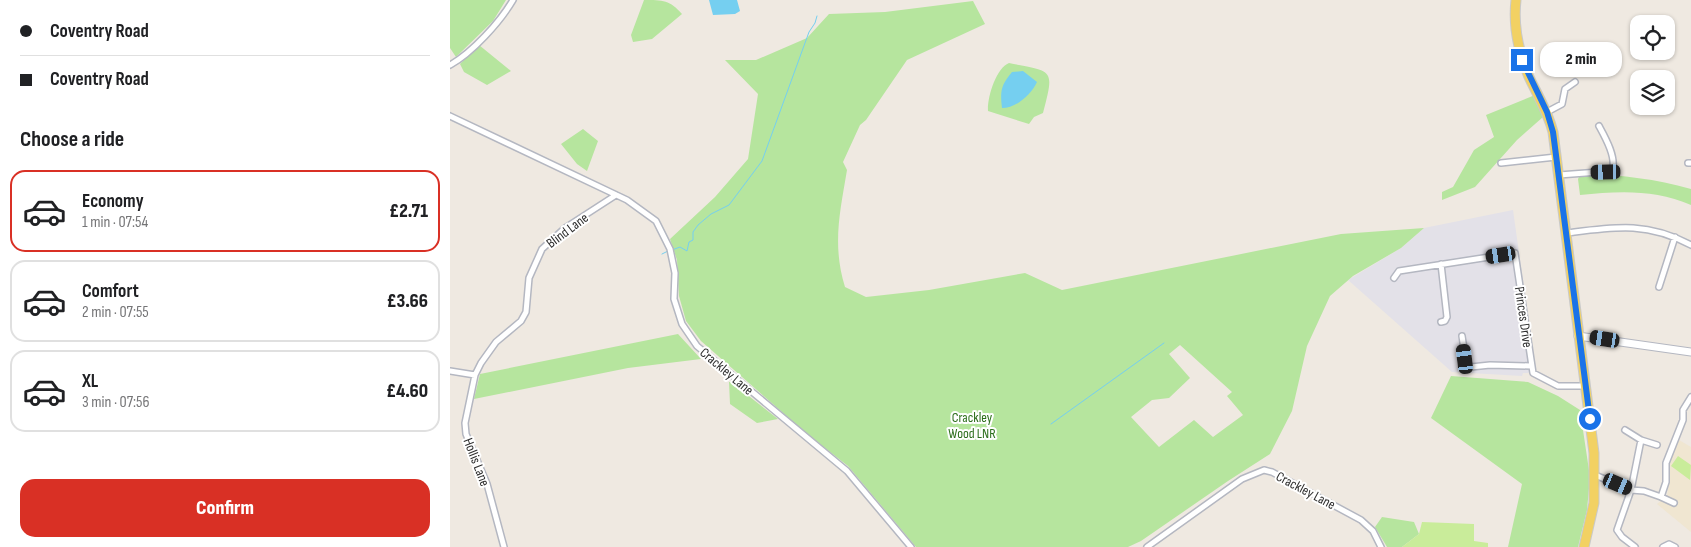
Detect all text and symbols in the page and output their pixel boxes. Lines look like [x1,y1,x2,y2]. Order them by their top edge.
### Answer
map controls [1630,15,1675,115]
button: locate [1630,15,1675,60]
text: Coventry Road [50,20,149,43]
callout: 2 min [1540,42,1622,78]
route end [1511,49,1533,71]
text: 2 min [1565,50,1597,69]
text: Coventry Road [50,68,149,91]
button: layers [1630,70,1675,115]
text: Choose a ride [20,126,124,153]
car [1590,164,1621,180]
icon: car [22,189,67,234]
text: Economy [82,190,144,213]
text: £2.71 [389,200,428,223]
street label: Blind Lane [543,209,592,252]
text: 1 min · 07:54 [82,213,148,232]
car [1485,245,1516,265]
icon: car [22,279,67,324]
text: Comfort [82,280,139,303]
street label: Princes Drive [1511,285,1536,349]
text: £3.66 [387,290,428,313]
text: 2 min · 07:55 [82,303,149,322]
car [1589,329,1620,349]
car [1455,343,1474,375]
street label: Crackley Lane [696,344,757,399]
icon: car [22,369,67,414]
text: XL [82,370,98,393]
text: £4.60 [386,380,428,403]
text: 3 min · 07:56 [82,393,149,412]
route start [1579,408,1601,430]
park label: Crackley Wood LNR [948,409,996,442]
street label: Hollis Lane [460,436,494,489]
street label: Crackley Lane [1273,468,1338,513]
car [1601,471,1634,497]
button: Confirm [20,479,430,537]

